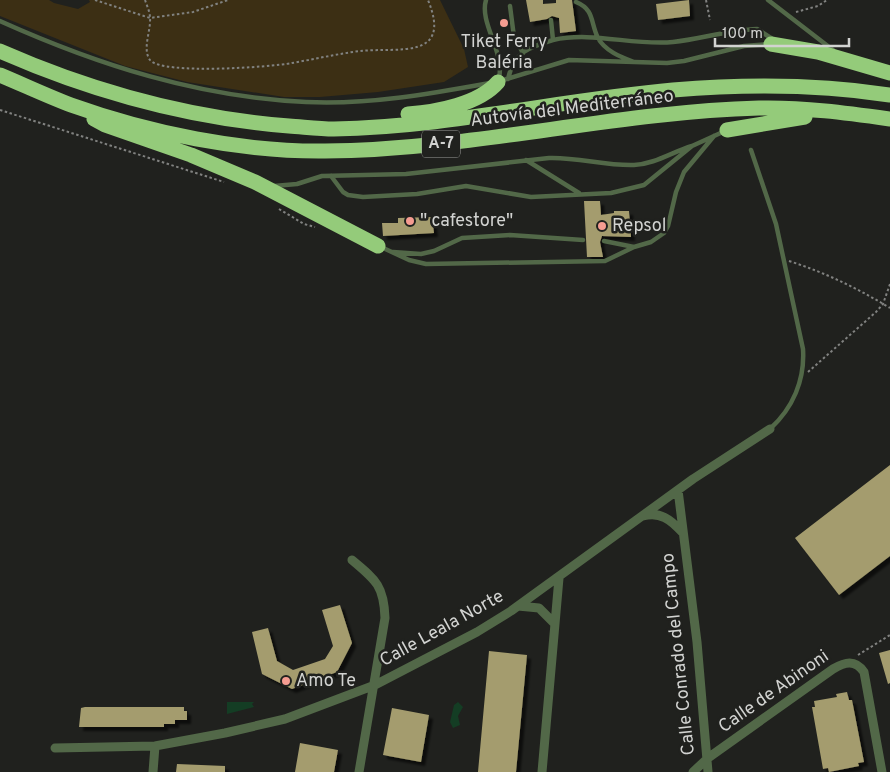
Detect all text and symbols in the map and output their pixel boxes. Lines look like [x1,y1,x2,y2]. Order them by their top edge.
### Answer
scale bar [715,15,849,47]
marker: Tiket Ferry Baléria [498,17,510,29]
text: 100 m [722,25,763,44]
place label: Tiket Ferry Baléria [461,31,547,75]
street label: Autovía del Mediterráneo [469,85,675,133]
road number: A-7 [422,130,460,158]
place label: " cafestore" [420,210,513,233]
marker: " cafestore" [404,215,416,227]
place label: Repsol [612,215,666,238]
marker: Repsol [596,220,608,232]
street label: Calle Conrado del Campo [657,552,701,756]
street label: Calle Leala Norte [376,585,508,673]
street label: Calle de Abinoni [714,645,834,739]
place label: Amo Te [296,670,356,693]
marker: Amo Te [280,675,292,687]

